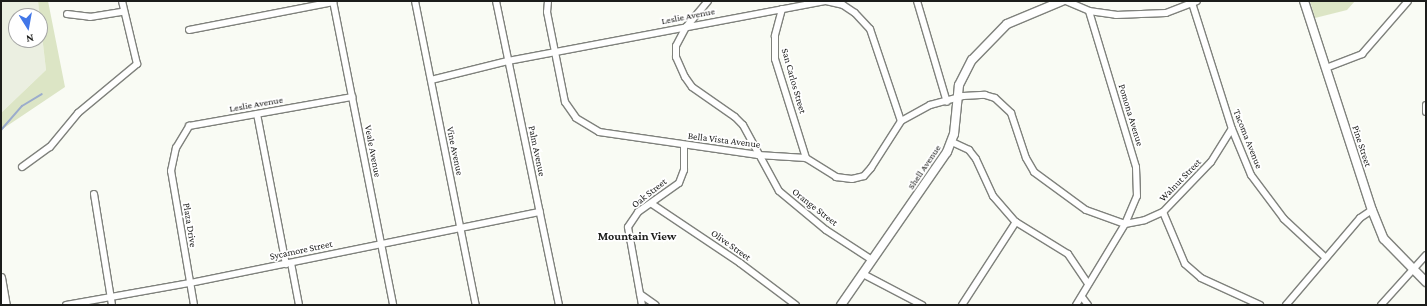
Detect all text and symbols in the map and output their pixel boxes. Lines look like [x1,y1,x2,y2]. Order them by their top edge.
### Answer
street label: Leslie Avenue [660,5,716,27]
north arrow [8,8,48,48]
text: N [25,32,35,45]
street label: San Carlos Street [779,47,809,115]
street label: Pomona Avenue [1116,83,1146,147]
street label: Leslie Avenue [228,93,284,115]
street label: Tacoma Avenue [1231,108,1265,170]
street label: Veale Avenue [362,124,384,178]
street label: Pine Street [1350,124,1374,168]
street label: Palm Avenue [526,125,548,177]
street label: Vine Avenue [444,126,466,176]
street label: Bella Vista Avenue [687,130,761,150]
street label: Shell Avenue [905,142,943,192]
street label: Walnut Street [1156,156,1204,204]
street label: Oak Street [629,176,669,210]
street label: Orange Street [790,185,840,229]
street label: Plaza Drive [181,202,199,248]
street label: Olive Street [709,227,753,263]
district label: Mountain View [598,230,676,244]
street label: Sycamore Street [269,237,333,263]

